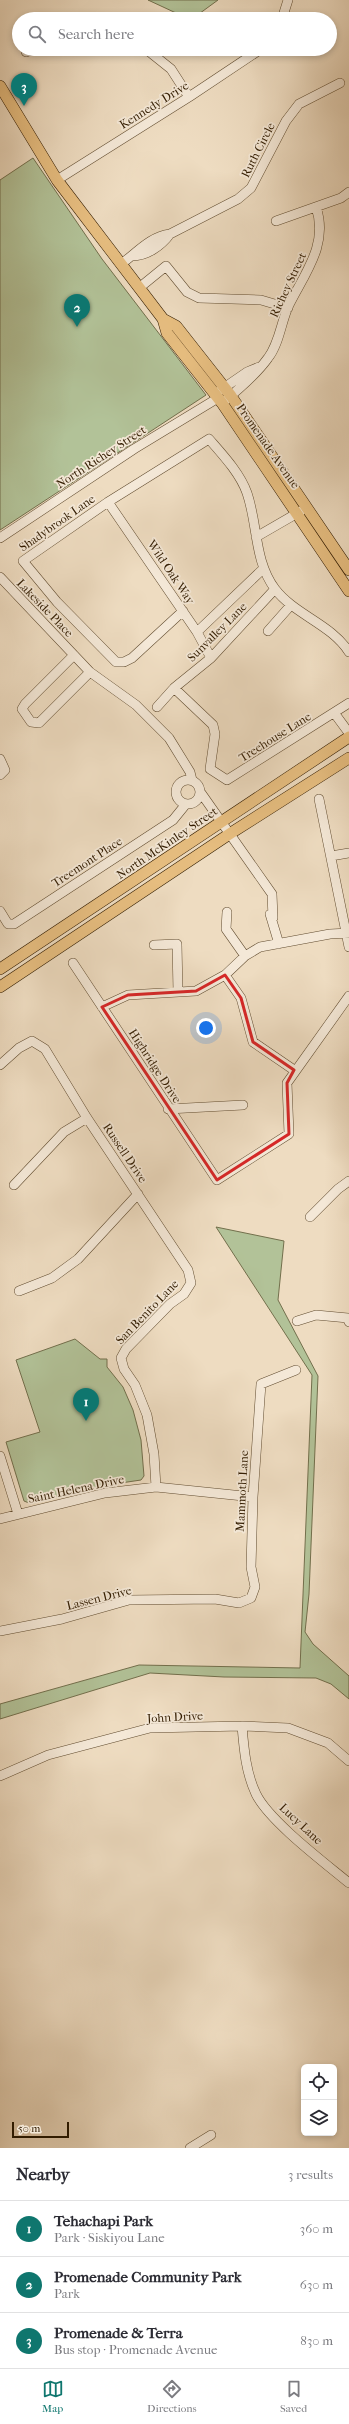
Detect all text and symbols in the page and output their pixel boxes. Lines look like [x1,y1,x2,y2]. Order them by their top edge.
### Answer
search box [12,12,337,56]
icon: search [26,23,48,45]
text: Search here [58,25,134,43]
pin: 3 [11,73,37,106]
street label: Kennedy Drive [117,78,191,132]
street label: Ruth Circle [238,120,278,180]
street label: Richey Street [267,249,310,320]
pin: 2 [64,294,90,327]
street label: Promenade Avenue [233,401,303,491]
street label: North Richey Street [54,422,149,491]
street label: Shadybrook Lane [17,492,98,554]
street label: Wild Oak Way [144,537,198,607]
street label: Lakeside Place [14,576,76,640]
street label: Sunvalley Lane [184,599,250,665]
street label: Treehouse Lane [236,709,314,765]
street label: North McKinley Street [114,804,221,882]
street label: Treemont Place [49,834,125,890]
your location [196,1018,216,1038]
street label: Highridge Drive [126,1026,184,1106]
street label: Russell Drive [100,1121,150,1185]
street label: San Benito Lane [113,1277,181,1347]
pin: 1 [73,1388,99,1421]
street label: Mammoth Lane [233,1450,251,1532]
street label: Saint Helena Drive [27,1472,125,1506]
street label: Lassen Drive [65,1583,133,1613]
street label: John Drive [146,1709,203,1726]
street label: Lucy Lane [277,1801,326,1848]
map controls [301,2064,337,2136]
button: locate [301,2064,337,2100]
button: layers [301,2100,337,2136]
scale bar [12,2120,69,2139]
text: 50 m [18,2122,40,2135]
text: Nearby [16,2164,70,2184]
text: 3 results [288,2167,333,2182]
text: Tehachapi Park [54,2212,153,2230]
text: 1 [27,2221,31,2236]
text: 360 m [300,2221,333,2236]
text: Park · Siskiyou Lane [54,2230,165,2245]
text: Promenade Community Park [54,2268,241,2286]
text: 2 [26,2277,32,2292]
text: 630 m [300,2277,333,2292]
text: Park [54,2286,80,2301]
text: Promenade & Terra [54,2324,183,2342]
text: 3 [26,2333,32,2348]
text: 830 m [300,2333,333,2348]
text: Bus stop · Promenade Avenue [54,2342,218,2357]
tab: Map [42,2378,64,2415]
tab: Directions [147,2378,197,2415]
tab: Saved [280,2378,307,2415]

